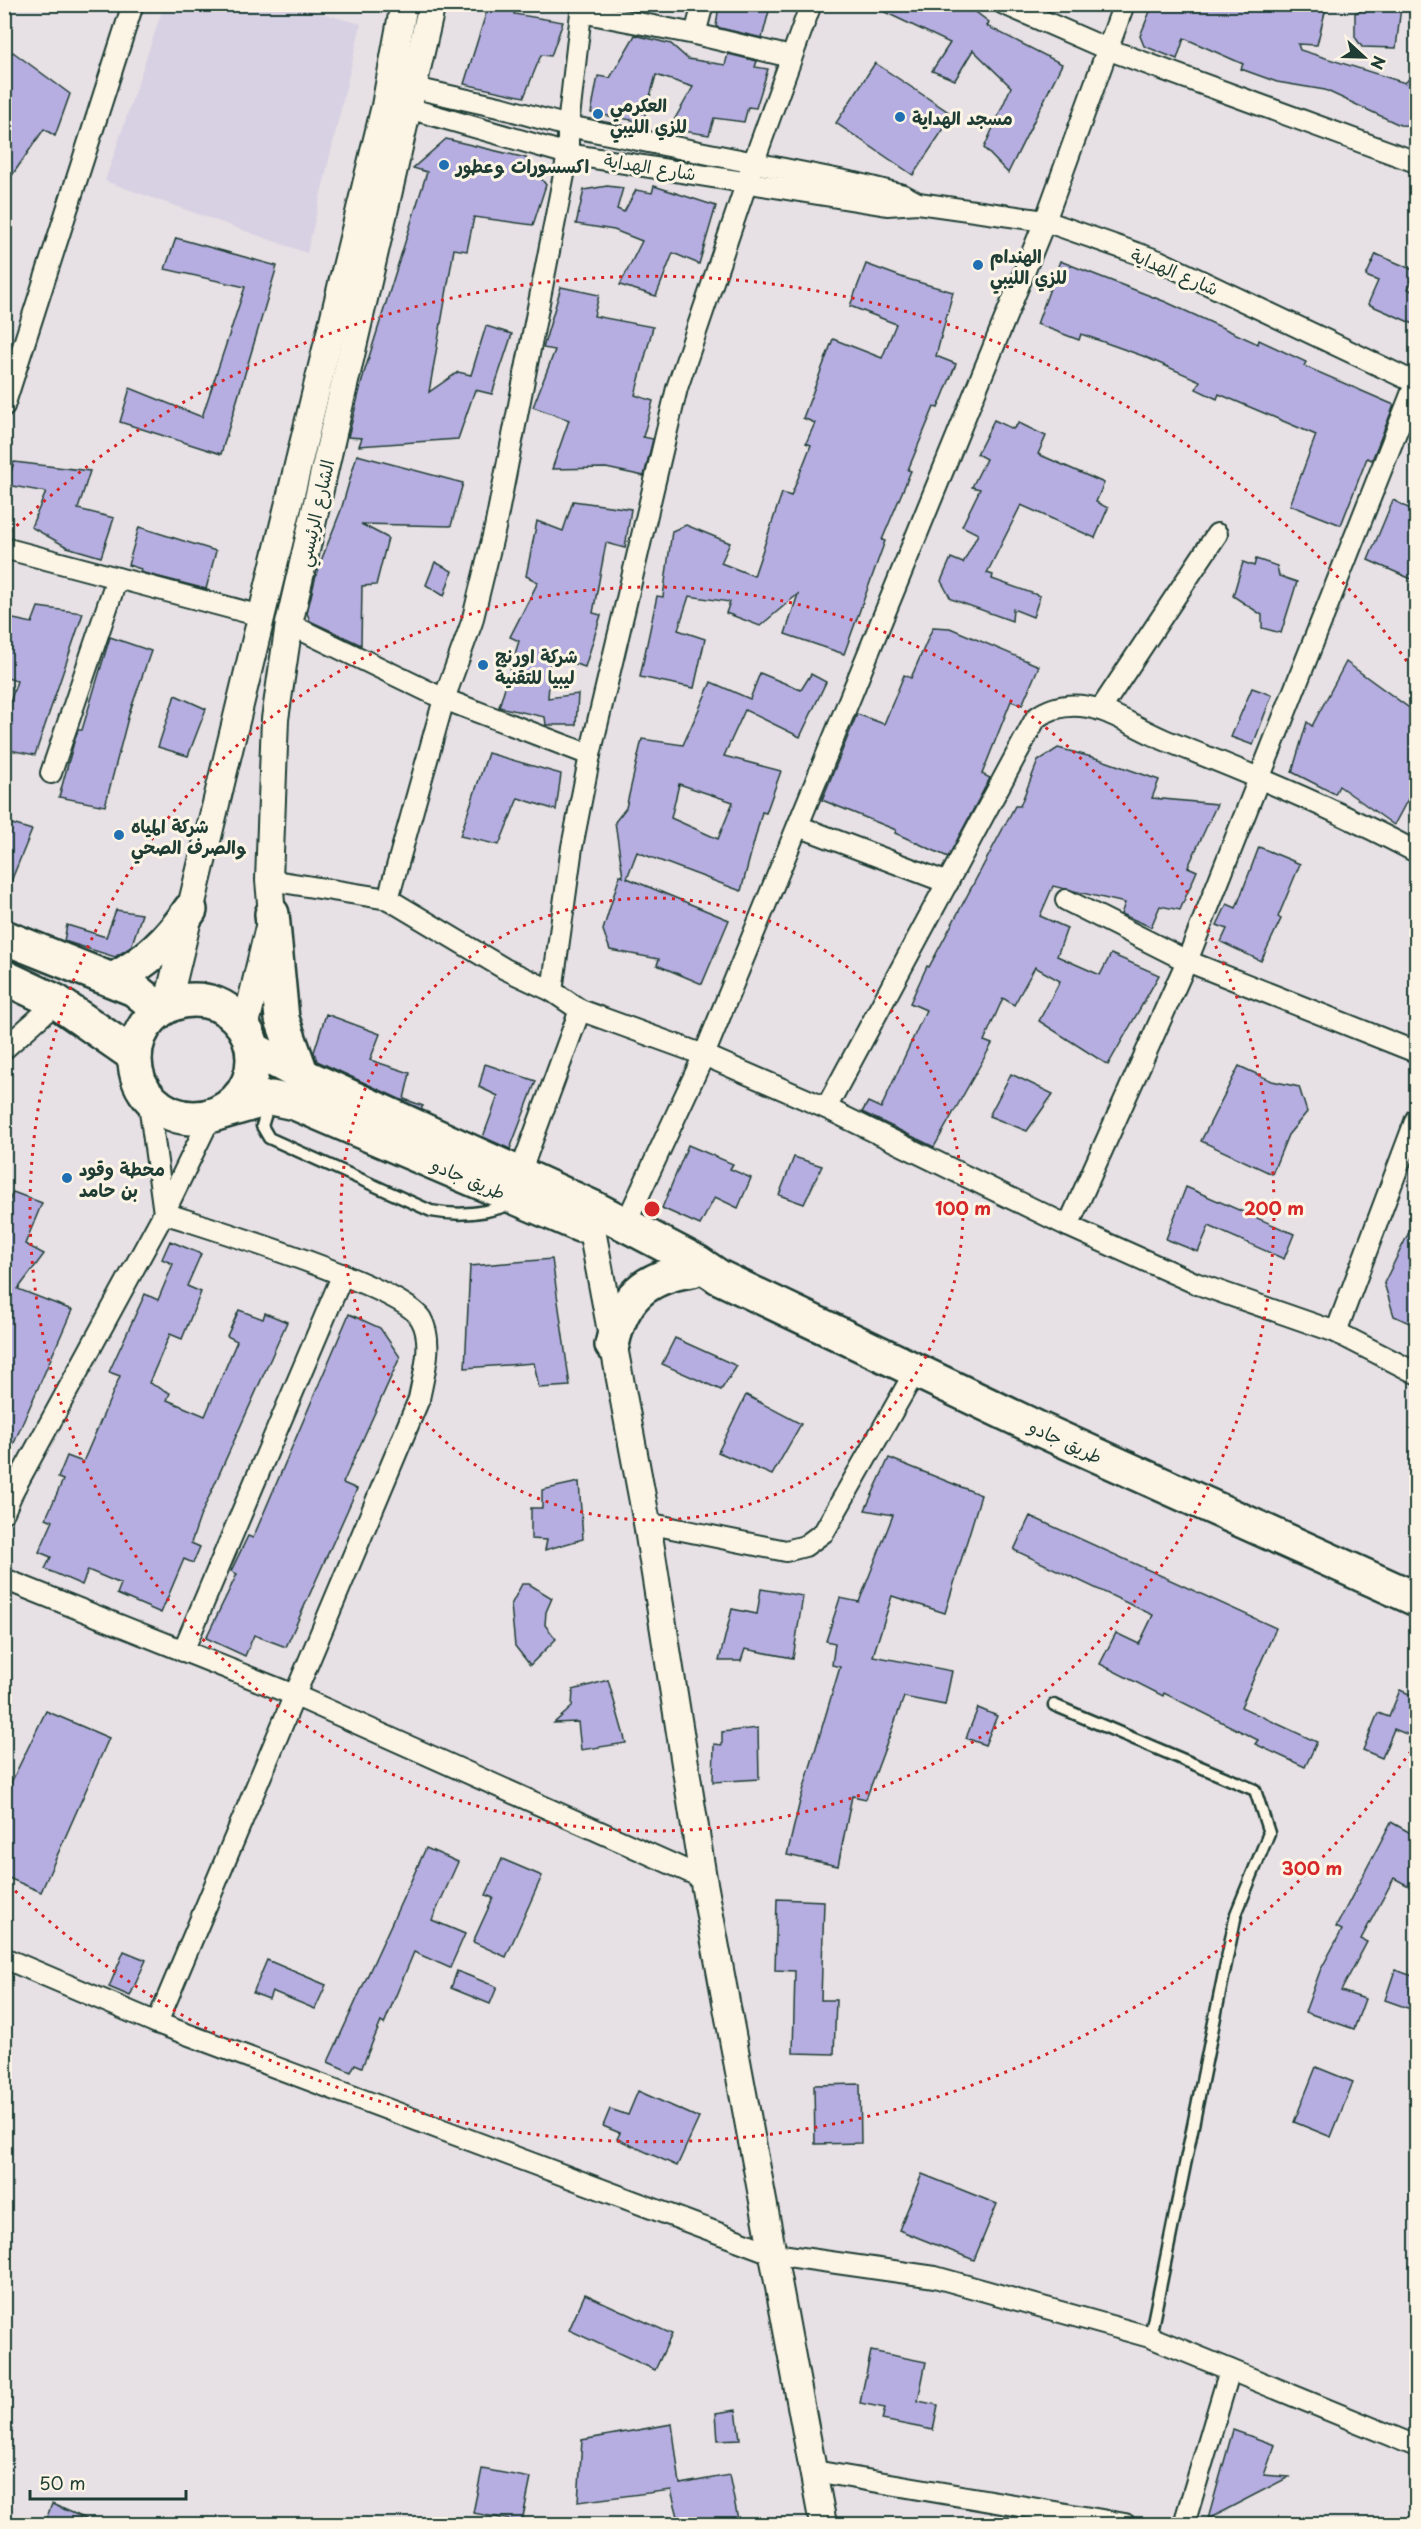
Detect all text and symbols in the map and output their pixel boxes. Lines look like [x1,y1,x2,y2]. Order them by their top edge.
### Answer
north arrow [1334,27,1394,87]
text: N [1365,53,1392,73]
place label: العكرمي للزي الليبي [610,91,687,143]
place label: مسجد الهداية [912,104,1013,131]
marker: العكرمي للزي الليبي [591,107,605,121]
marker: مسجد الهداية [893,110,907,124]
street label: شارع الهداية [602,145,698,187]
place label: اكسسورات وعطور [454,152,589,179]
marker: اكسسورات وعطور [437,158,451,172]
street label: شارع الهداية [1127,240,1223,302]
place label: الهندام للزي الليبي [990,242,1067,294]
marker: الهندام للزي الليبي [971,258,985,272]
street label: الشارع الرئيسي [290,457,344,570]
place label: شركة اورنج ليبيا للتقنية [495,642,578,690]
marker: شركة اورنج ليبيا للتقنية [476,658,490,672]
place label: شركة المياه والصرف الصحي [131,812,247,864]
marker: شركة المياه والصرف الصحي [112,828,126,842]
street label: طريق جادو [426,1150,510,1206]
place label: محطة وقود بن حامد [79,1155,165,1203]
marker: محطة وقود بن حامد [60,1171,74,1185]
text: 100 m [935,1194,991,1221]
text: 200 m [1244,1194,1304,1221]
centre of rings [642,1199,662,1219]
street label: طريق جادو [1023,1411,1107,1470]
text: 300 m [1282,1854,1342,1881]
scale bar [30,2463,186,2501]
text: 50 m [39,2469,86,2496]

